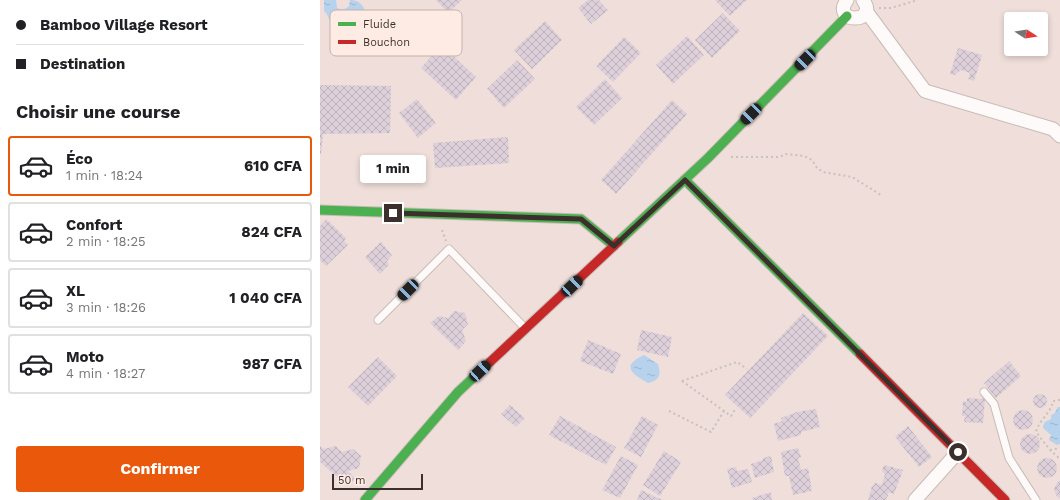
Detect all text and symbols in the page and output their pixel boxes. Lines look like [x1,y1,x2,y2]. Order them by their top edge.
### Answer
legend [330,10,462,56]
north arrow [1004,12,1048,56]
map controls [1004,12,1048,56]
text: Bamboo Village Resort [40,16,208,34]
text: Fluide [363,18,396,31]
text: Bouchon [363,36,410,49]
car [792,47,818,73]
text: Destination [40,55,125,73]
text: Choisir une course [16,101,180,122]
car [738,101,764,127]
icon: car [18,148,54,184]
text: Éco [66,150,93,168]
callout: 1 min [360,155,426,183]
text: 610 CFA [244,157,302,175]
text: 1 min [376,161,410,176]
text: 1 min · 18:24 [66,168,143,183]
route end [384,204,402,222]
icon: car [18,214,54,250]
text: Confort [66,216,122,234]
text: 824 CFA [241,223,302,241]
text: 2 min · 18:25 [66,234,146,249]
car [559,273,585,299]
car [395,277,421,303]
icon: car [18,280,54,316]
text: XL [66,282,85,300]
text: 1 040 CFA [229,289,302,307]
text: 3 min · 18:26 [66,300,146,315]
icon: car [18,346,54,382]
text: Moto [66,348,104,366]
text: 987 CFA [242,355,302,373]
car [467,358,493,384]
text: 4 min · 18:27 [66,366,145,381]
route start [949,443,967,461]
button: Confirmer [16,446,304,492]
scale bar [332,472,423,491]
text: 50 m [338,474,365,487]

